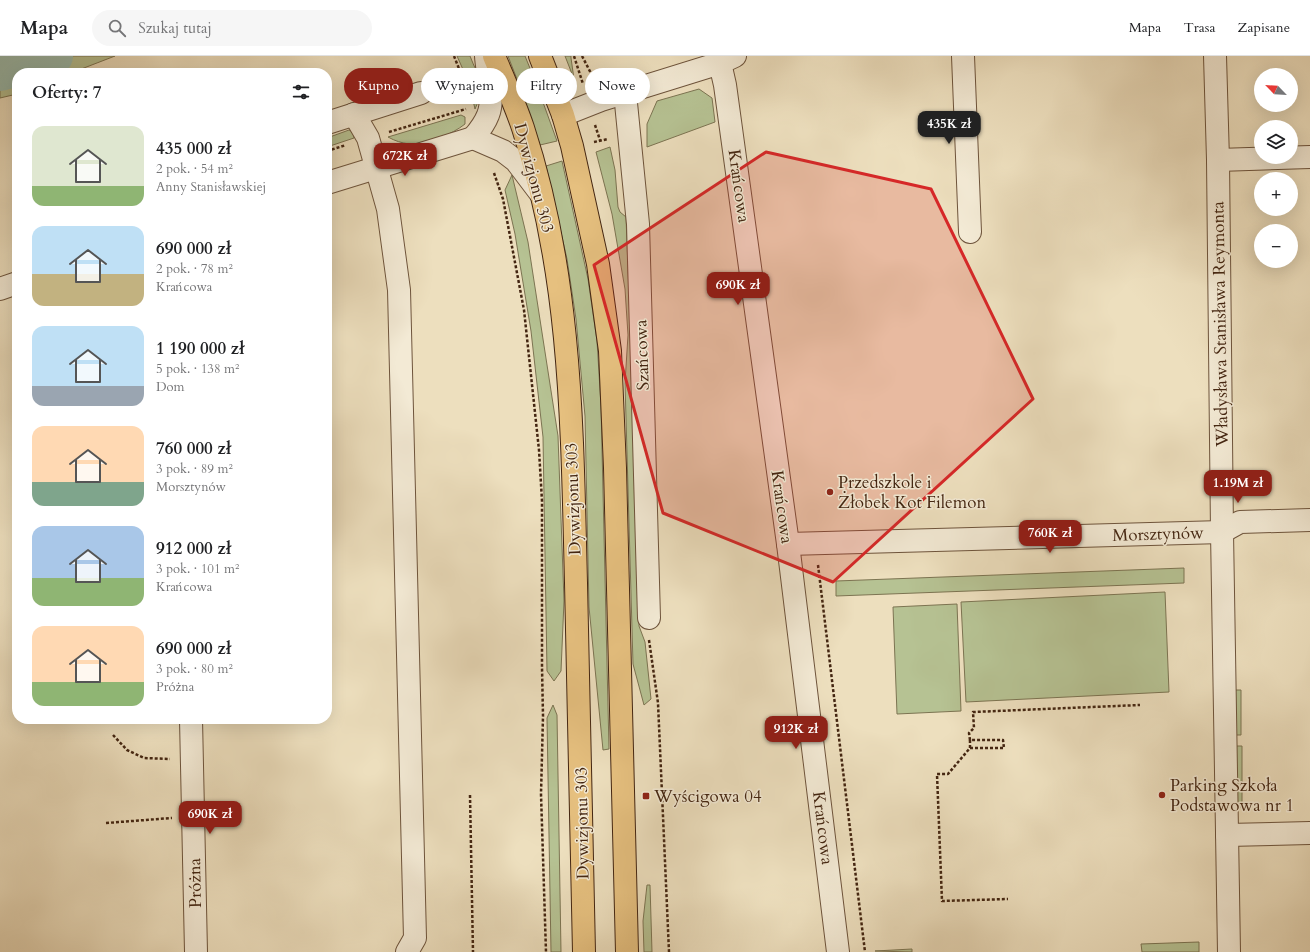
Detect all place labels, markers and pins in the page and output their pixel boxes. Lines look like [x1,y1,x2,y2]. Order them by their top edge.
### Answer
pin: 435K zł [912,111,986,145]
pin: 672K zł [368,143,442,177]
pin: 690K zł [701,272,775,306]
pin: 1.19M zł [1197,470,1279,504]
place label: Przedszkole i Żłobek Kot Filemon [838,471,986,514]
marker: Przedszkole i Żłobek Kot Filemon [825,487,835,497]
pin: 760K zł [1013,520,1087,554]
pin: 912K zł [759,716,833,750]
place label: Parking Szkoła Podstawowa nr 1 [1170,774,1294,817]
place label: Wyścigowa 04 [653,785,762,808]
marker: Parking Szkoła Podstawowa nr 1 [1157,790,1167,800]
marker: Wyścigowa 04 [641,791,651,801]
pin: 690K zł [173,801,247,835]

